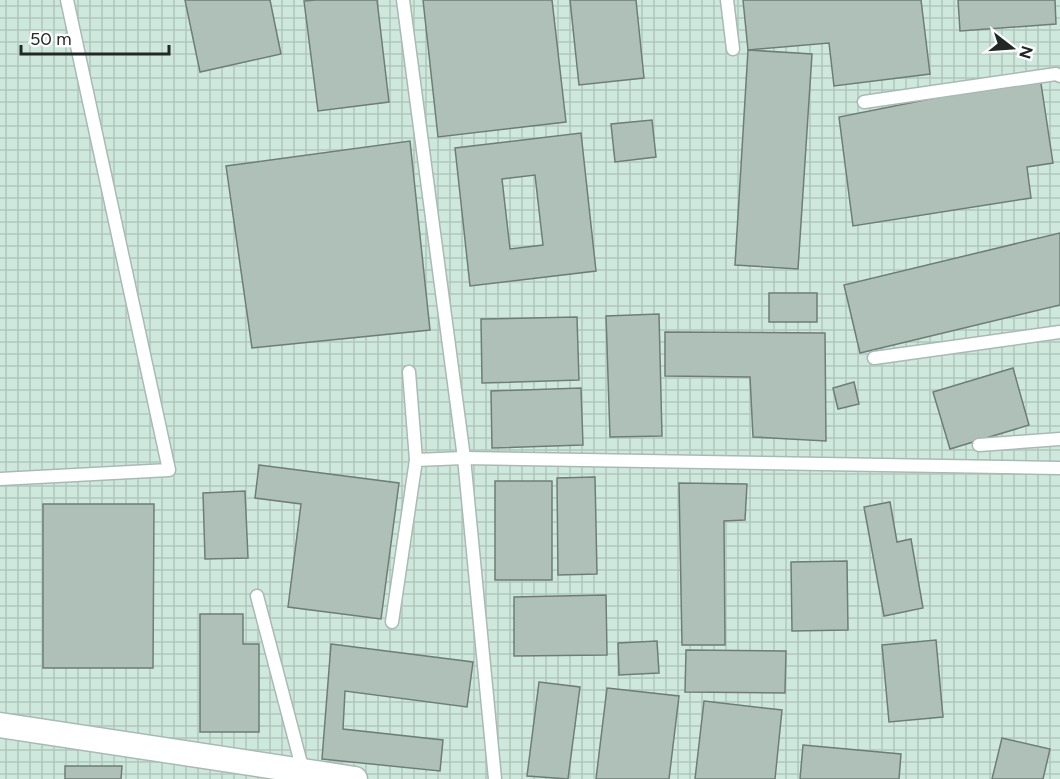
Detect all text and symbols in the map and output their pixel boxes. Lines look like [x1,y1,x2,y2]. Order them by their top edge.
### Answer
scale bar [21,18,170,56]
north arrow [982,18,1042,78]
text: 50 m [30,28,72,50]
text: N [1015,44,1037,61]

